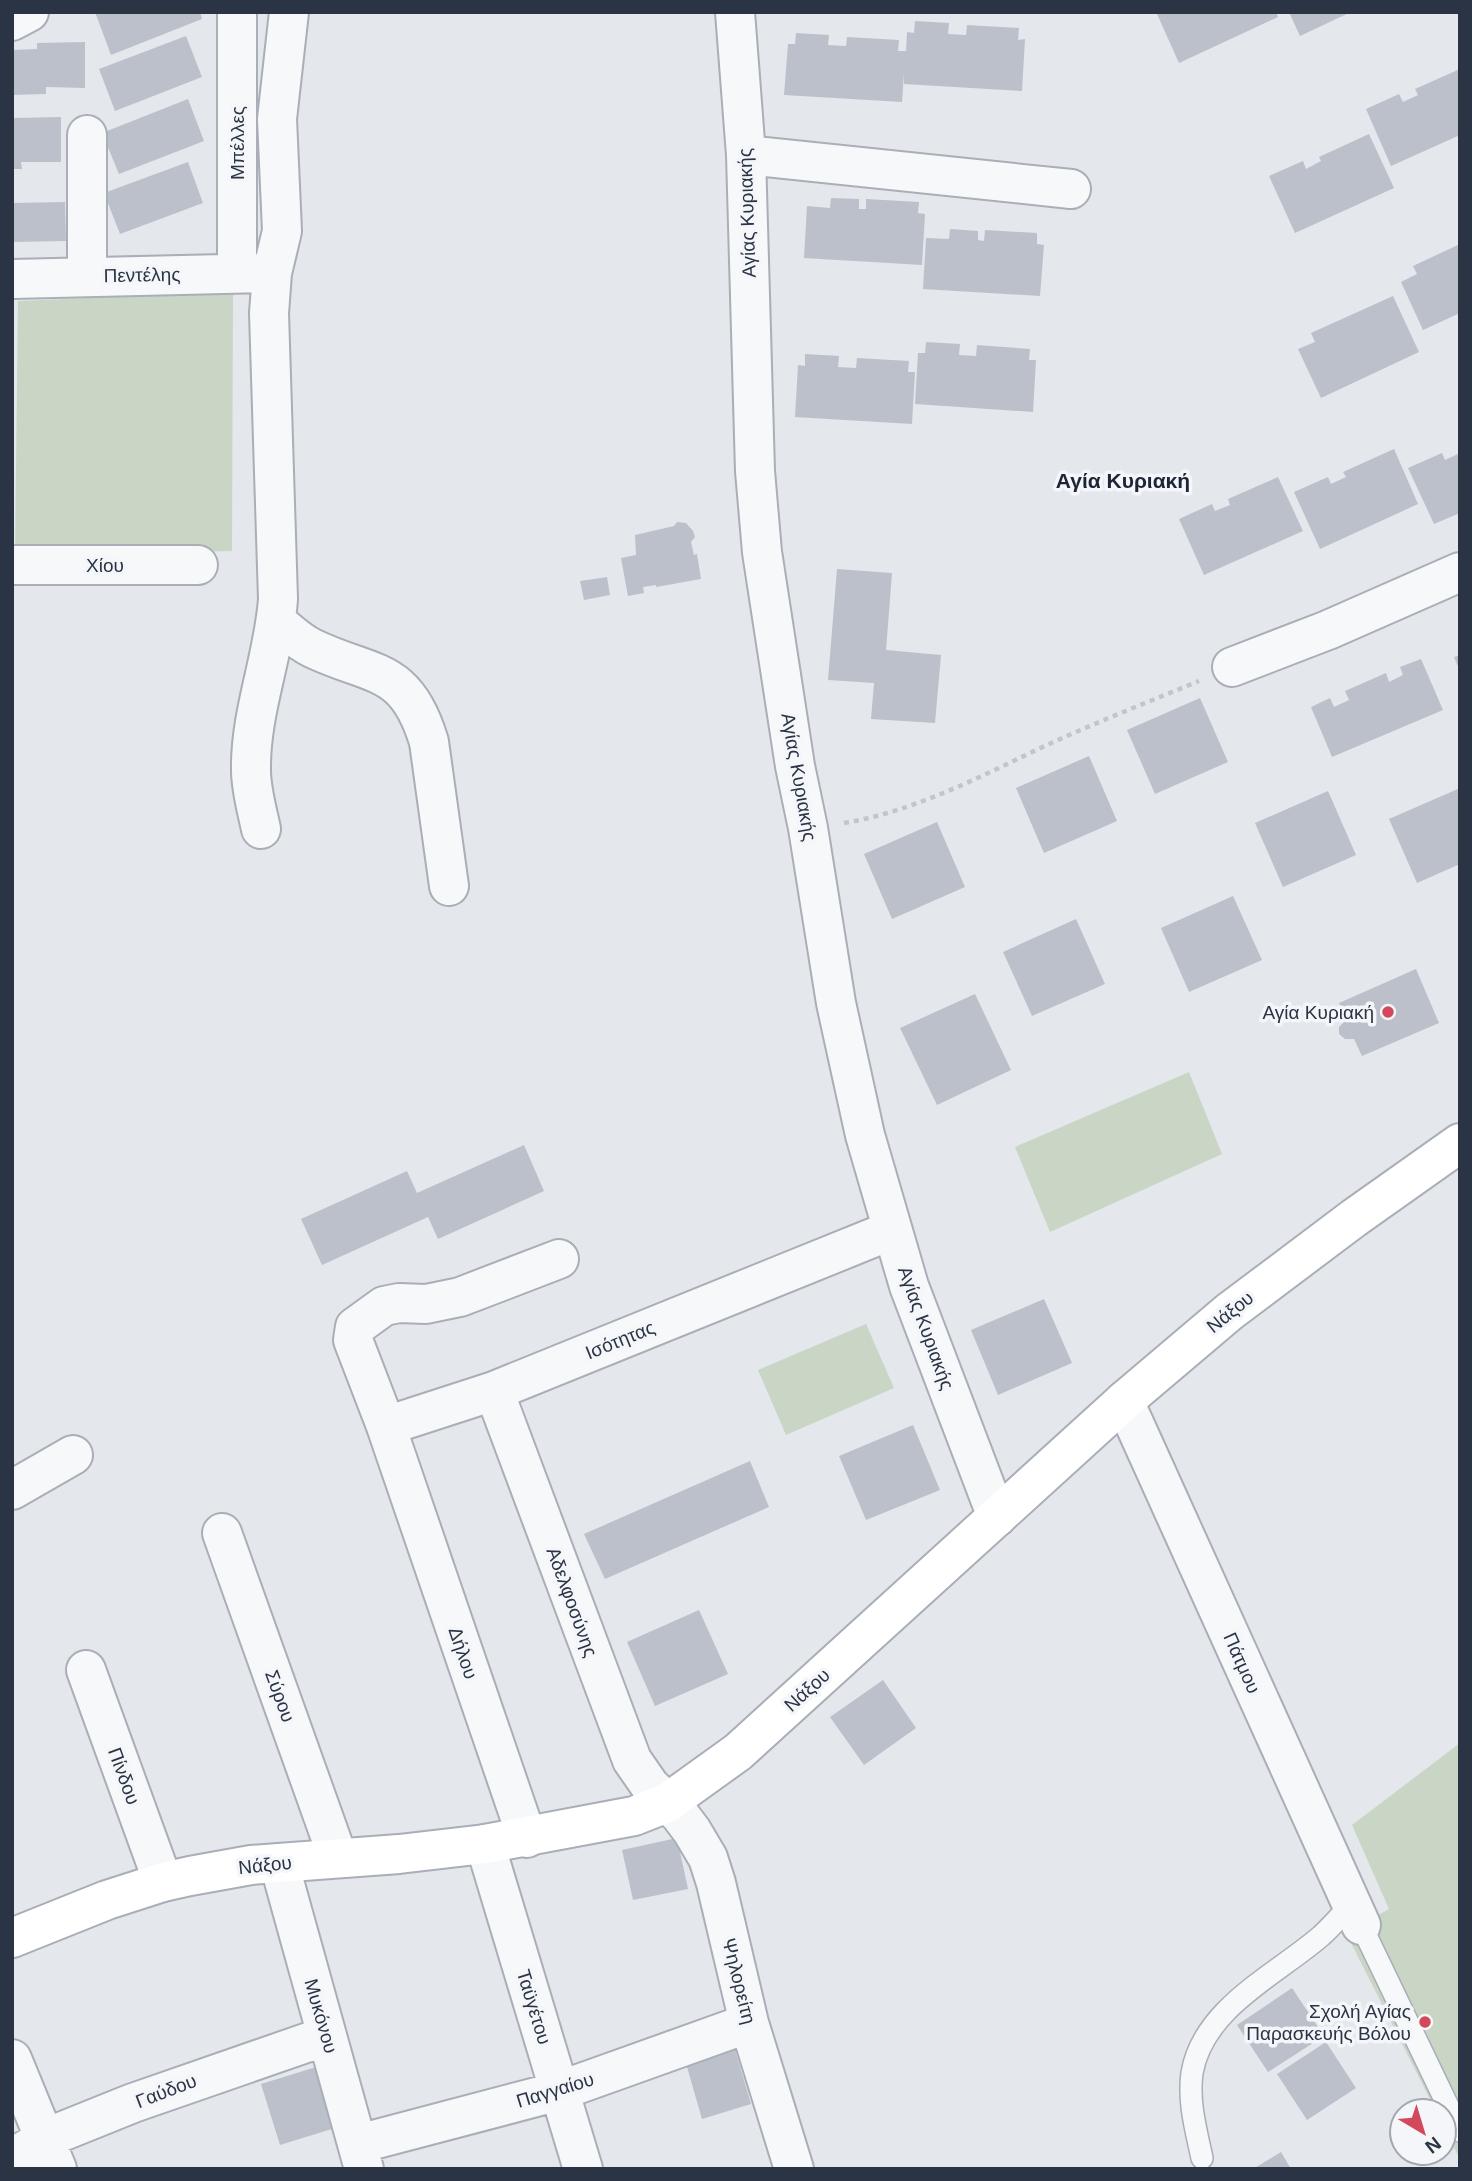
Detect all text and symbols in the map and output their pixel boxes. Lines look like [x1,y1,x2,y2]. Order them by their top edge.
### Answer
street label: Μπέλλες [227,106,248,180]
street label: Αγίας Κυριακής [734,148,760,278]
street label: Πεντέλης [103,264,181,286]
district label: Αγία Κυριακή [1056,469,1190,492]
street label: Χίου [86,555,124,576]
street label: Αγίας Κυριακής [777,711,821,843]
place label: Αγία Κυριακή [1263,1002,1374,1023]
marker: Αγία Κυριακή [1380,1004,1396,1020]
street label: Αγίας Κυριακής [894,1263,958,1393]
street label: Νάξου [1203,1287,1257,1337]
street label: Ισότητας [582,1317,658,1363]
street label: Αδελφοσύνης [542,1544,602,1660]
street label: Δήλου [444,1624,482,1682]
street label: Πάτμου [1219,1629,1265,1697]
street label: Νάξου [780,1664,834,1716]
street label: Σύρου [261,1667,299,1725]
street label: Πίνδου [104,1745,144,1807]
street label: Νάξου [237,1852,293,1878]
street label: Ψηλορείτη [718,1936,760,2026]
street label: Ταϋγέτου [513,1967,555,2047]
street label: Μυκόνου [300,1976,342,2056]
place label: Σχολή Αγίας Παρασκευής Βόλου [1246,2001,1411,2044]
marker: Σχολή Αγίας Παρασκευής Βόλου [1417,2014,1433,2030]
street label: Παγγαίου [514,2068,596,2112]
street label: Γαύδου [133,2070,199,2112]
north arrow [1388,2097,1458,2167]
text: N [1421,2133,1445,2158]

